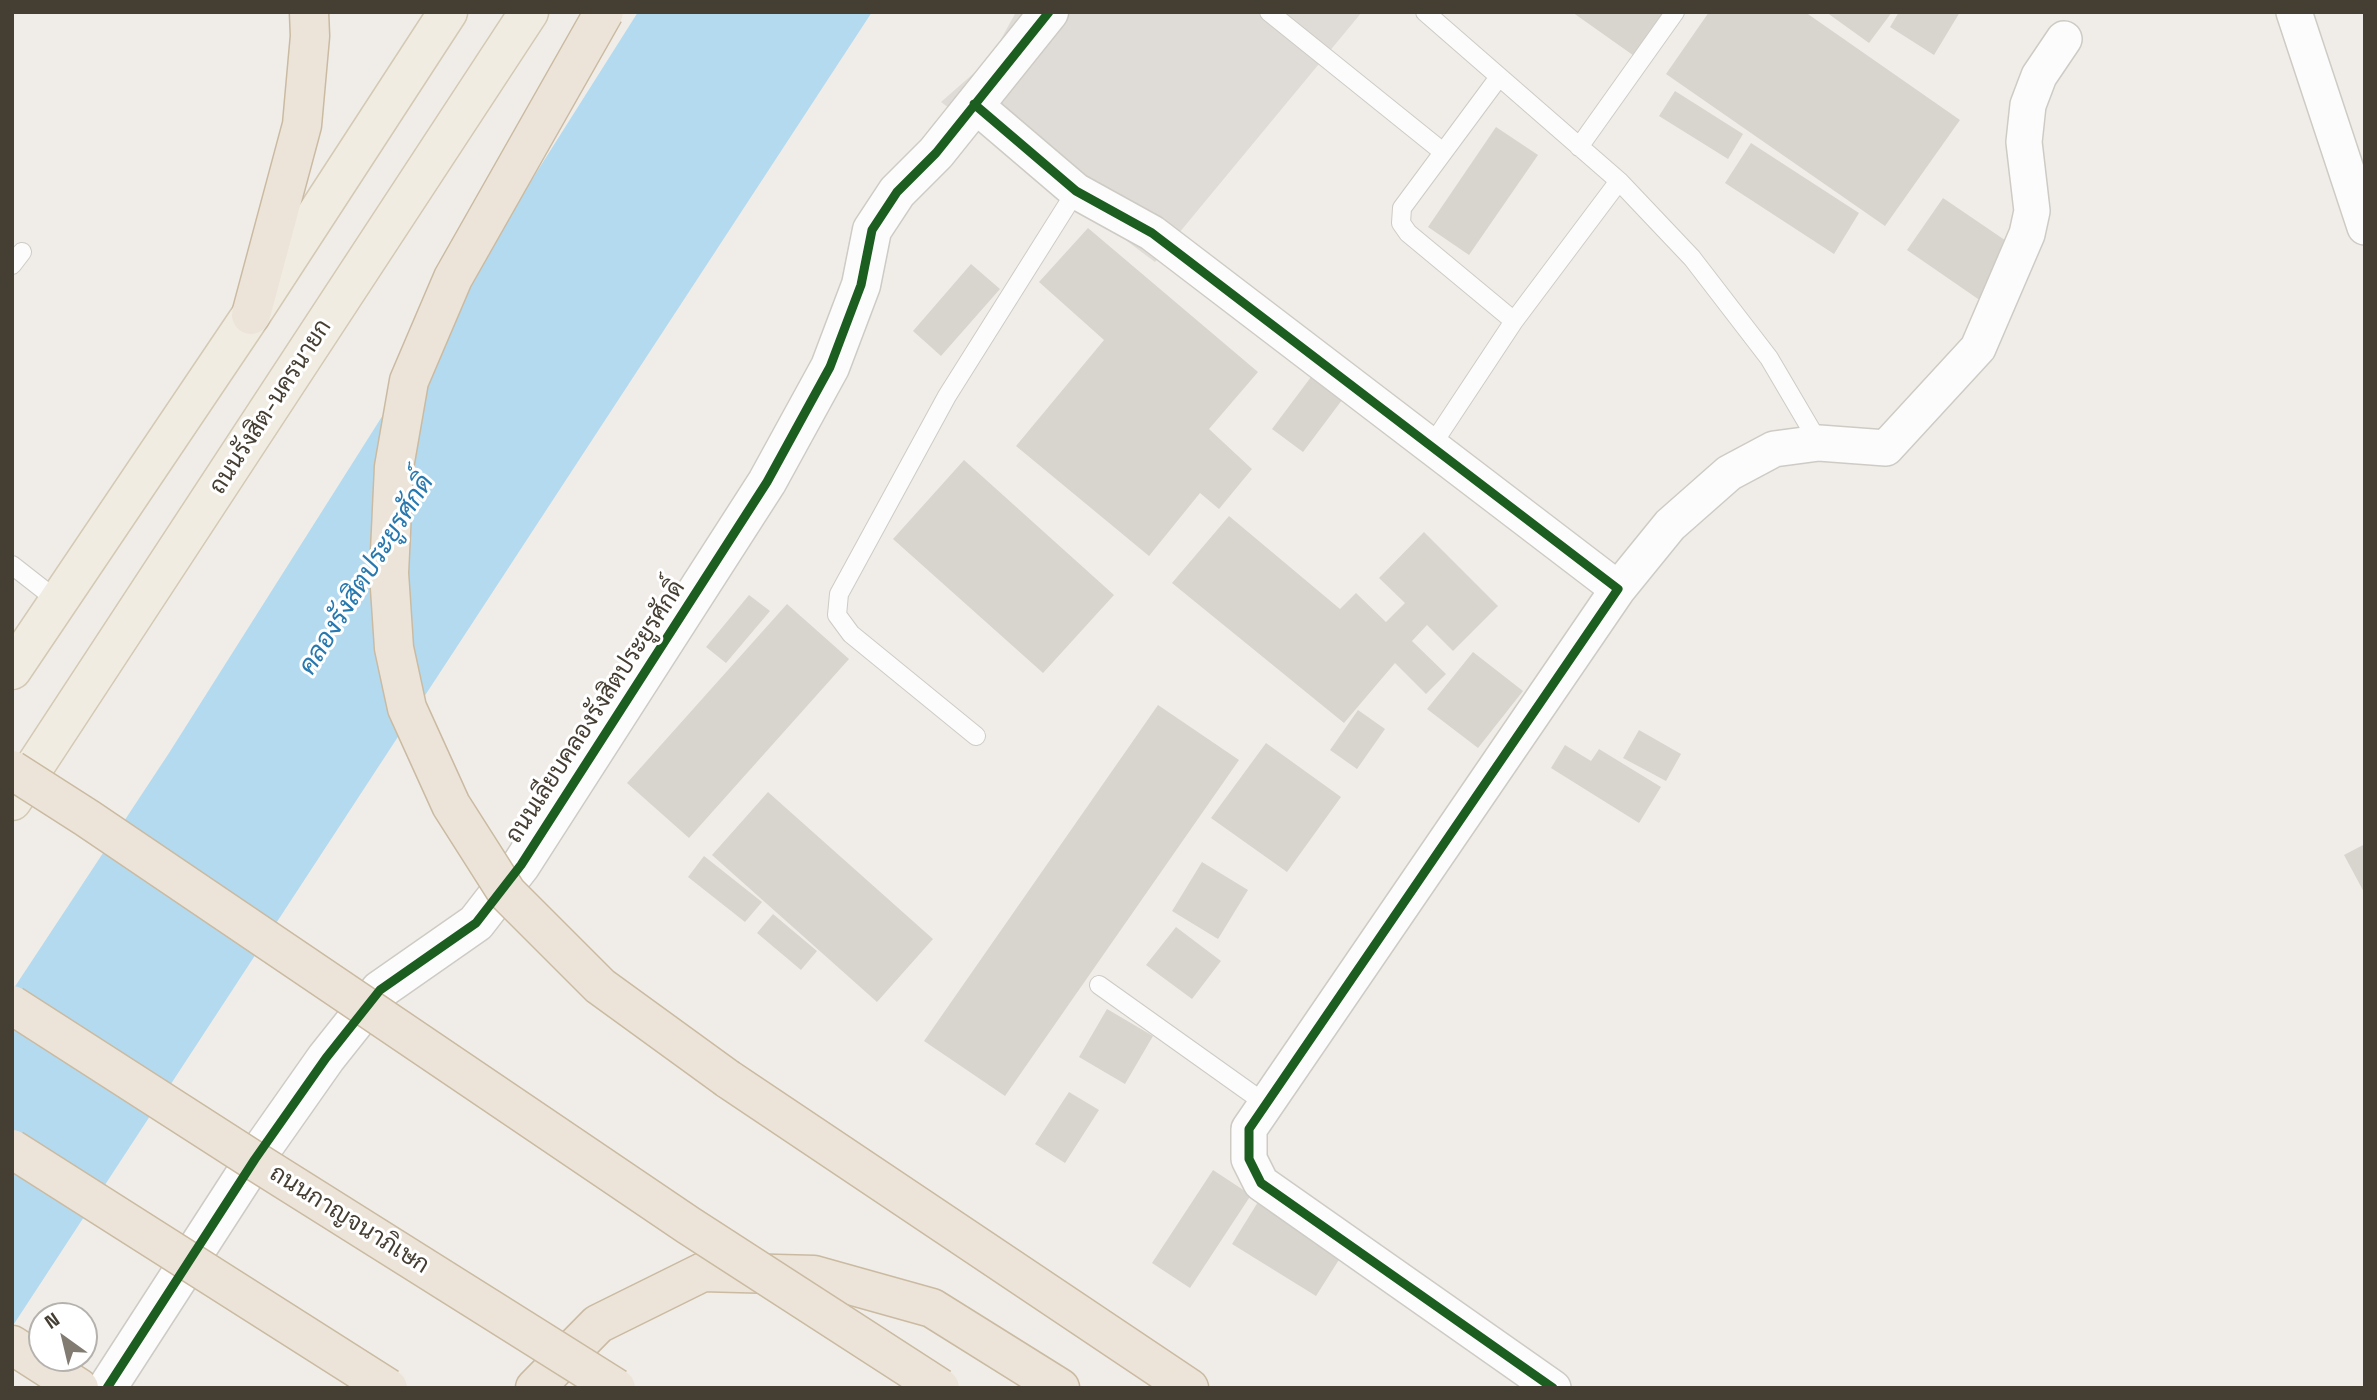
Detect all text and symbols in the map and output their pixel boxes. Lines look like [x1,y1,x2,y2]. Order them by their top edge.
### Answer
street label: ถนนรังสิต-นครนายก [204,314,338,500]
water label: คลองรังสิตประยูรศักดิ์ [293,469,441,681]
street label: ถนนเลียบคลองรังสิตประยูรศักดิ์ [500,575,692,849]
street label: ถนนกาญจนาภิเษก [264,1159,434,1281]
north arrow [28,1302,98,1372]
text: N [40,1307,64,1335]

